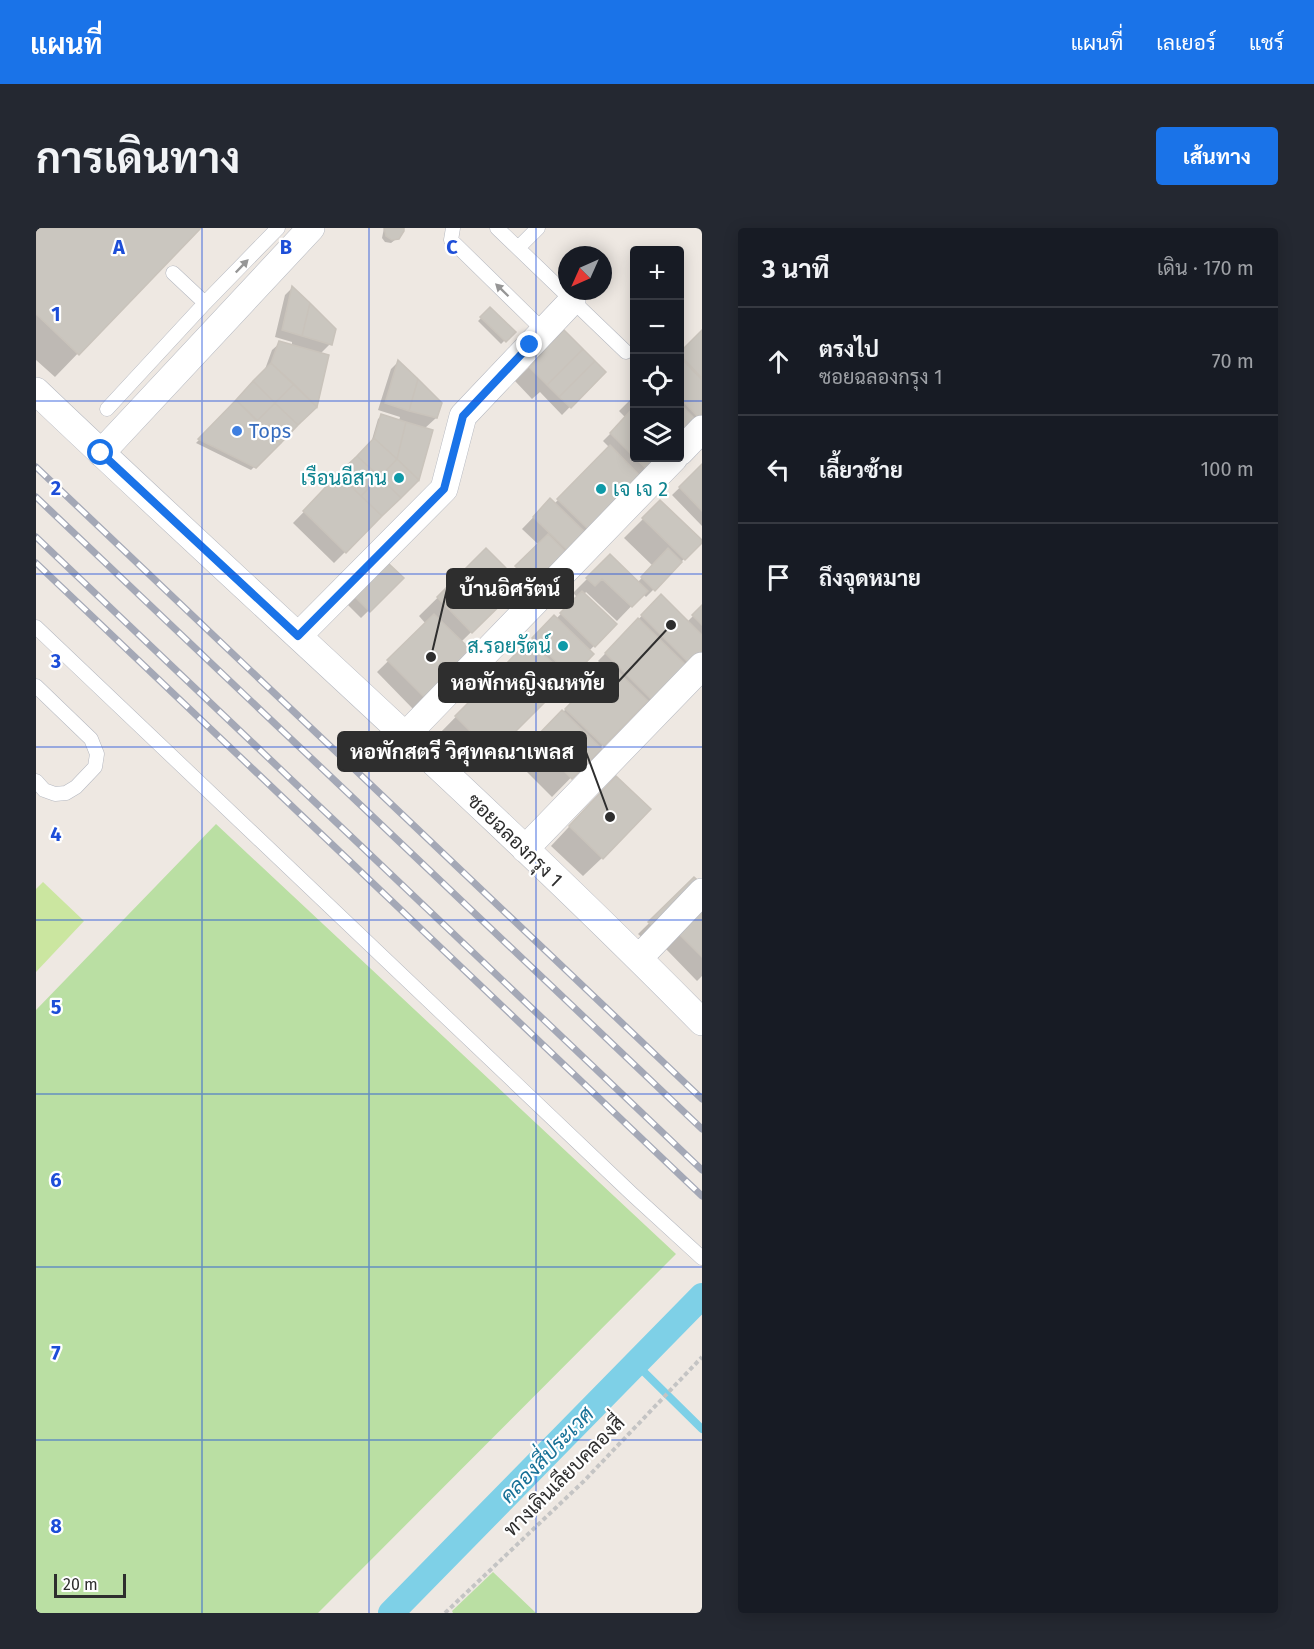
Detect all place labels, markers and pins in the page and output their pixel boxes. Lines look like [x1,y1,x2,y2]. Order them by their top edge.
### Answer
place label: Tops [249,419,291,443]
marker: Tops [230,424,244,438]
place label: เรือนอีสาน [301,464,387,490]
marker: เรือนอีสาน [392,471,406,485]
place label: เจ เจ 2 [613,477,668,501]
marker: เจ เจ 2 [594,482,608,496]
callout: บ้านอิศรัตน์ [447,569,573,608]
place label: ส.รอยรัตน์ [467,632,551,658]
marker: ส.รอยรัตน์ [556,639,570,653]
callout: หอพักหญิงณหทัย [439,663,618,702]
callout: หอพักสตรี วิศุทคณาเพลส [338,732,586,771]

